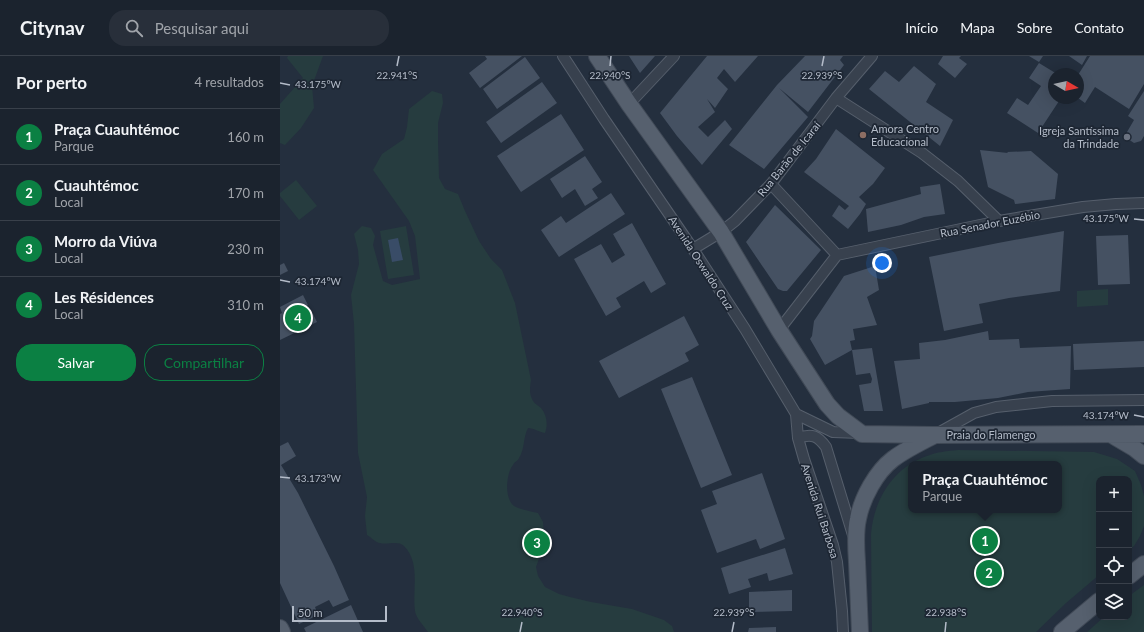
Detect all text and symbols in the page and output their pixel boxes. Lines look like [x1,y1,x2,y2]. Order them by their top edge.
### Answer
search box [109,10,389,46]
text: Citynav [20,16,85,39]
icon: search [123,17,145,39]
text: Pesquisar aqui [155,19,249,37]
text: Início [905,19,938,36]
text: Mapa [960,19,995,36]
text: Sobre [1017,19,1052,36]
text: Contato [1074,19,1124,36]
north arrow [1048,68,1084,104]
text: 22.941°S [377,69,417,81]
text: 22.940°S [590,69,630,81]
text: 22.939°S [802,69,842,81]
text: Por perto [16,72,87,93]
text: 4 resultados [194,74,264,90]
text: 43.175°W [295,78,342,90]
street label: Rua Barão de Icaraí [754,118,823,199]
text: Praça Cuauhtémoc [54,120,179,138]
place label: Amora Centro Educacional [871,122,939,148]
place label: Igreja Santíssima da Trindade [1039,124,1119,150]
text: 1 [25,129,33,145]
text: 160 m [227,129,264,145]
marker: Amora Centro Educacional [858,130,868,140]
marker: Igreja Santíssima da Trindade [1122,132,1132,142]
text: Parque [54,138,94,154]
text: Cuauhtémoc [54,176,139,194]
text: 2 [25,185,33,201]
text: 170 m [227,185,264,201]
text: Local [54,194,83,210]
street label: Rua Senador Euzébio [939,207,1041,240]
text: 43.175°W [1083,212,1130,224]
street label: Avenida Oswaldo Cruz [666,213,737,312]
text: Morro da Viúva [54,232,157,250]
text: 3 [25,241,33,257]
text: 230 m [227,241,264,257]
text: Local [54,250,83,266]
your location [872,253,892,273]
text: 43.174°W [295,275,342,287]
text: Les Résidences [54,288,154,306]
text: 4 [25,297,33,313]
text: 310 m [227,297,264,313]
pin: 4 [285,303,311,333]
text: Local [54,306,83,322]
button: Salvar [16,344,136,381]
button: Compartilhar [144,344,264,381]
text: 43.174°W [1083,409,1130,421]
street label: Praia do Flamengo [946,428,1036,441]
popup [908,461,1062,513]
street label: Avenida Rui Barbosa [799,462,842,560]
text: Praça Cuauhtémoc [922,470,1048,488]
text: 43.173°W [295,472,342,484]
map controls [1096,476,1132,620]
button: + [1096,476,1132,512]
text: Parque [922,488,962,504]
button: − [1096,512,1132,548]
pin: 1 [972,526,998,556]
pin: 3 [524,528,550,558]
button: locate [1096,548,1132,584]
pin: 2 [976,558,1002,588]
button: layers [1096,584,1132,620]
scale bar [292,604,387,623]
text: 50 m [298,606,323,619]
text: 22.940°S [502,606,542,618]
text: 22.939°S [714,606,754,618]
text: 22.938°S [926,606,966,618]

